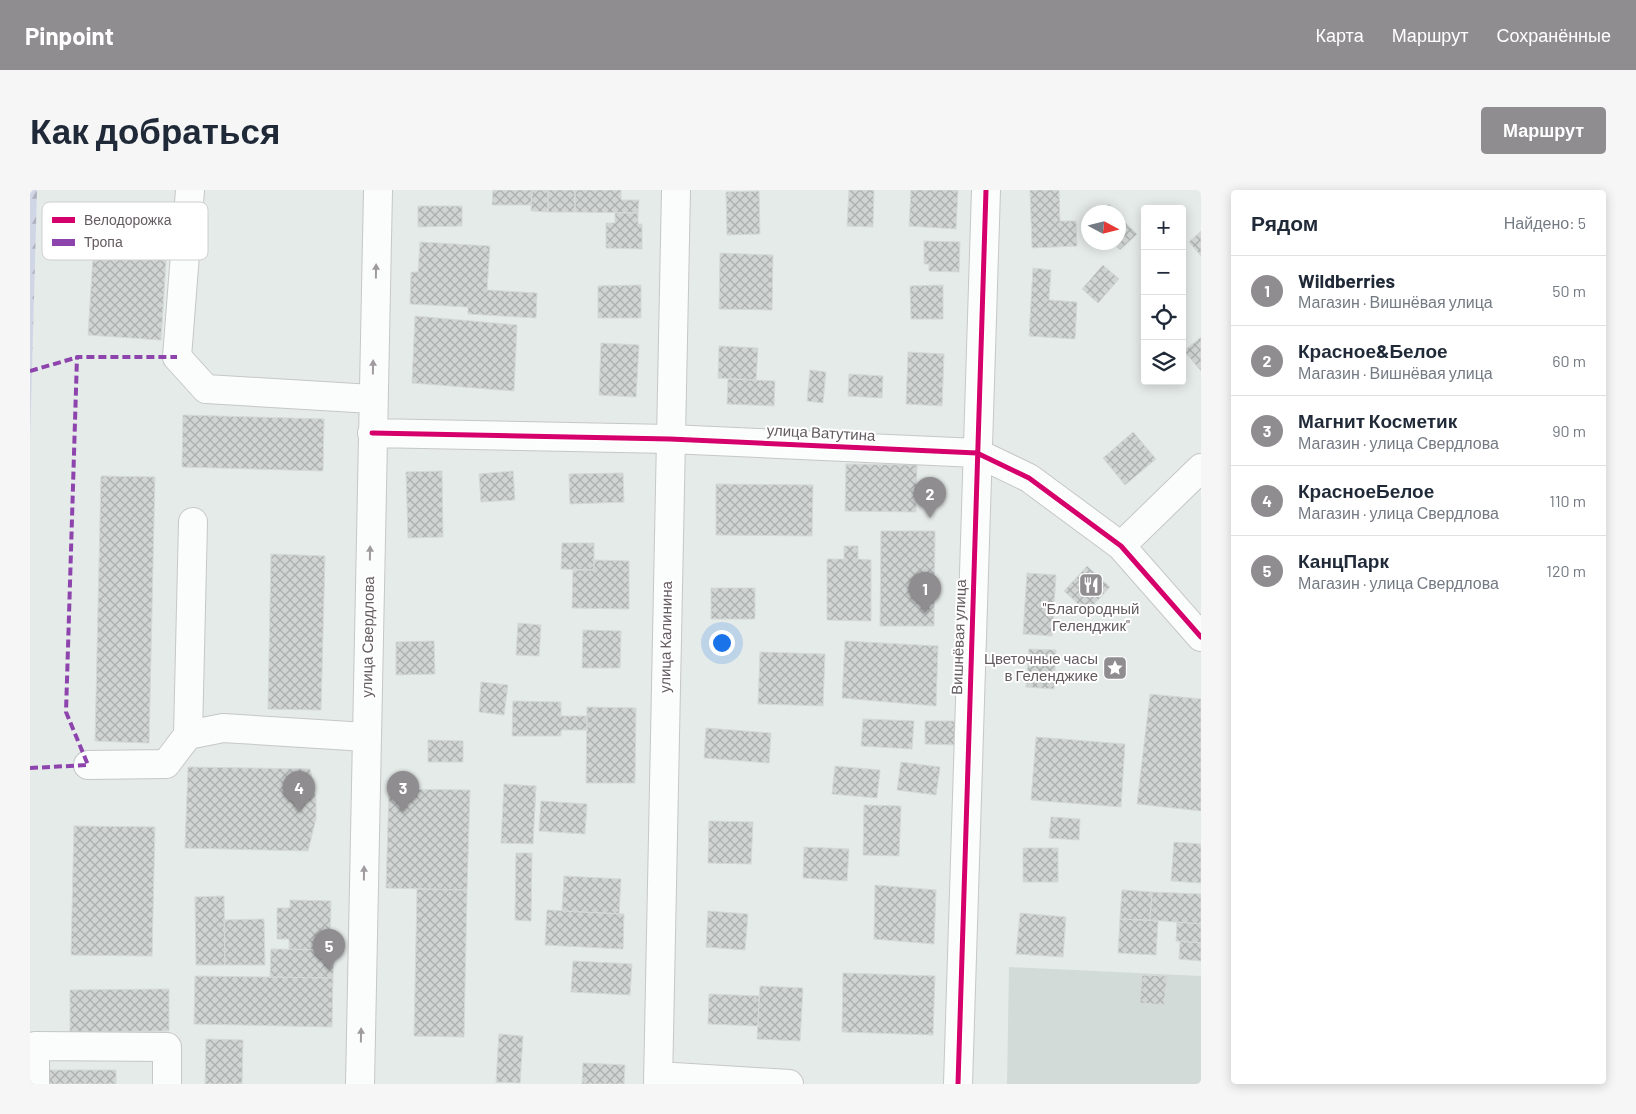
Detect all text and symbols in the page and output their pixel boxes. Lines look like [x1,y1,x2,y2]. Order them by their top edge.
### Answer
text: Pinpoint [25,21,114,50]
text: Карта [1316,24,1364,46]
text: Маршрут [1392,24,1468,46]
text: Сохранённые [1496,24,1611,46]
button: Маршрут [1481,107,1606,154]
text: Как добраться [30,109,280,151]
legend [42,202,208,260]
north arrow [1081,205,1126,250]
map controls [1141,205,1186,385]
button: + [1141,205,1186,250]
text: Рядом [1251,210,1318,235]
text: Велодорожка [84,211,172,228]
text: Найдено: 5 [1504,213,1586,232]
text: Тропа [84,233,123,250]
button: − [1141,250,1186,295]
one-way arrow [372,262,380,278]
text: Wildberries [1298,269,1395,292]
text: 1 [1264,281,1270,300]
text: 50 m [1552,281,1586,300]
text: Магазин · Вишнёвая улица [1298,292,1493,311]
button: locate [1141,295,1186,340]
text: Красное&Белое [1298,339,1448,362]
button: layers [1141,340,1186,385]
text: 2 [1263,351,1271,370]
text: 60 m [1552,351,1586,370]
one-way arrow [369,359,377,375]
text: Магазин · Вишнёвая улица [1298,363,1493,382]
text: Магнит Косметик [1298,409,1457,432]
street label: улица Ватутина [766,420,876,444]
text: 3 [1263,421,1271,440]
text: 90 m [1552,421,1586,440]
text: Магазин · улица Свердлова [1298,433,1499,452]
pin: 2 [914,477,946,518]
text: КрасноеБелое [1298,479,1434,502]
text: 4 [1262,491,1272,510]
text: 110 m [1549,491,1586,510]
text: Магазин · улица Свердлова [1298,503,1499,522]
one-way arrow [366,545,374,561]
text: КанцПарк [1298,549,1389,572]
text: 5 [1263,561,1271,580]
text: 120 m [1546,561,1586,580]
pin: 1 [909,572,941,613]
restaurant icon: "Благородный Геленджик" [1078,572,1104,598]
text: Магазин · улица Свердлова [1298,573,1499,592]
street label: улица Свердлова [357,575,377,698]
street label: Вишнёвая улица [947,578,969,695]
street label: улица Калинина [655,580,675,693]
place label: "Благородный Геленджик" [1043,599,1139,634]
your location [709,630,735,656]
place label: Цветочные часы в Геленджике [984,649,1098,684]
place icon: Цветочные часы в Геленджике [1102,655,1128,681]
pin: 4 [283,771,315,812]
pin: 3 [387,771,419,812]
one-way arrow [360,865,368,881]
pin: 5 [313,929,345,970]
one-way arrow [357,1027,365,1043]

